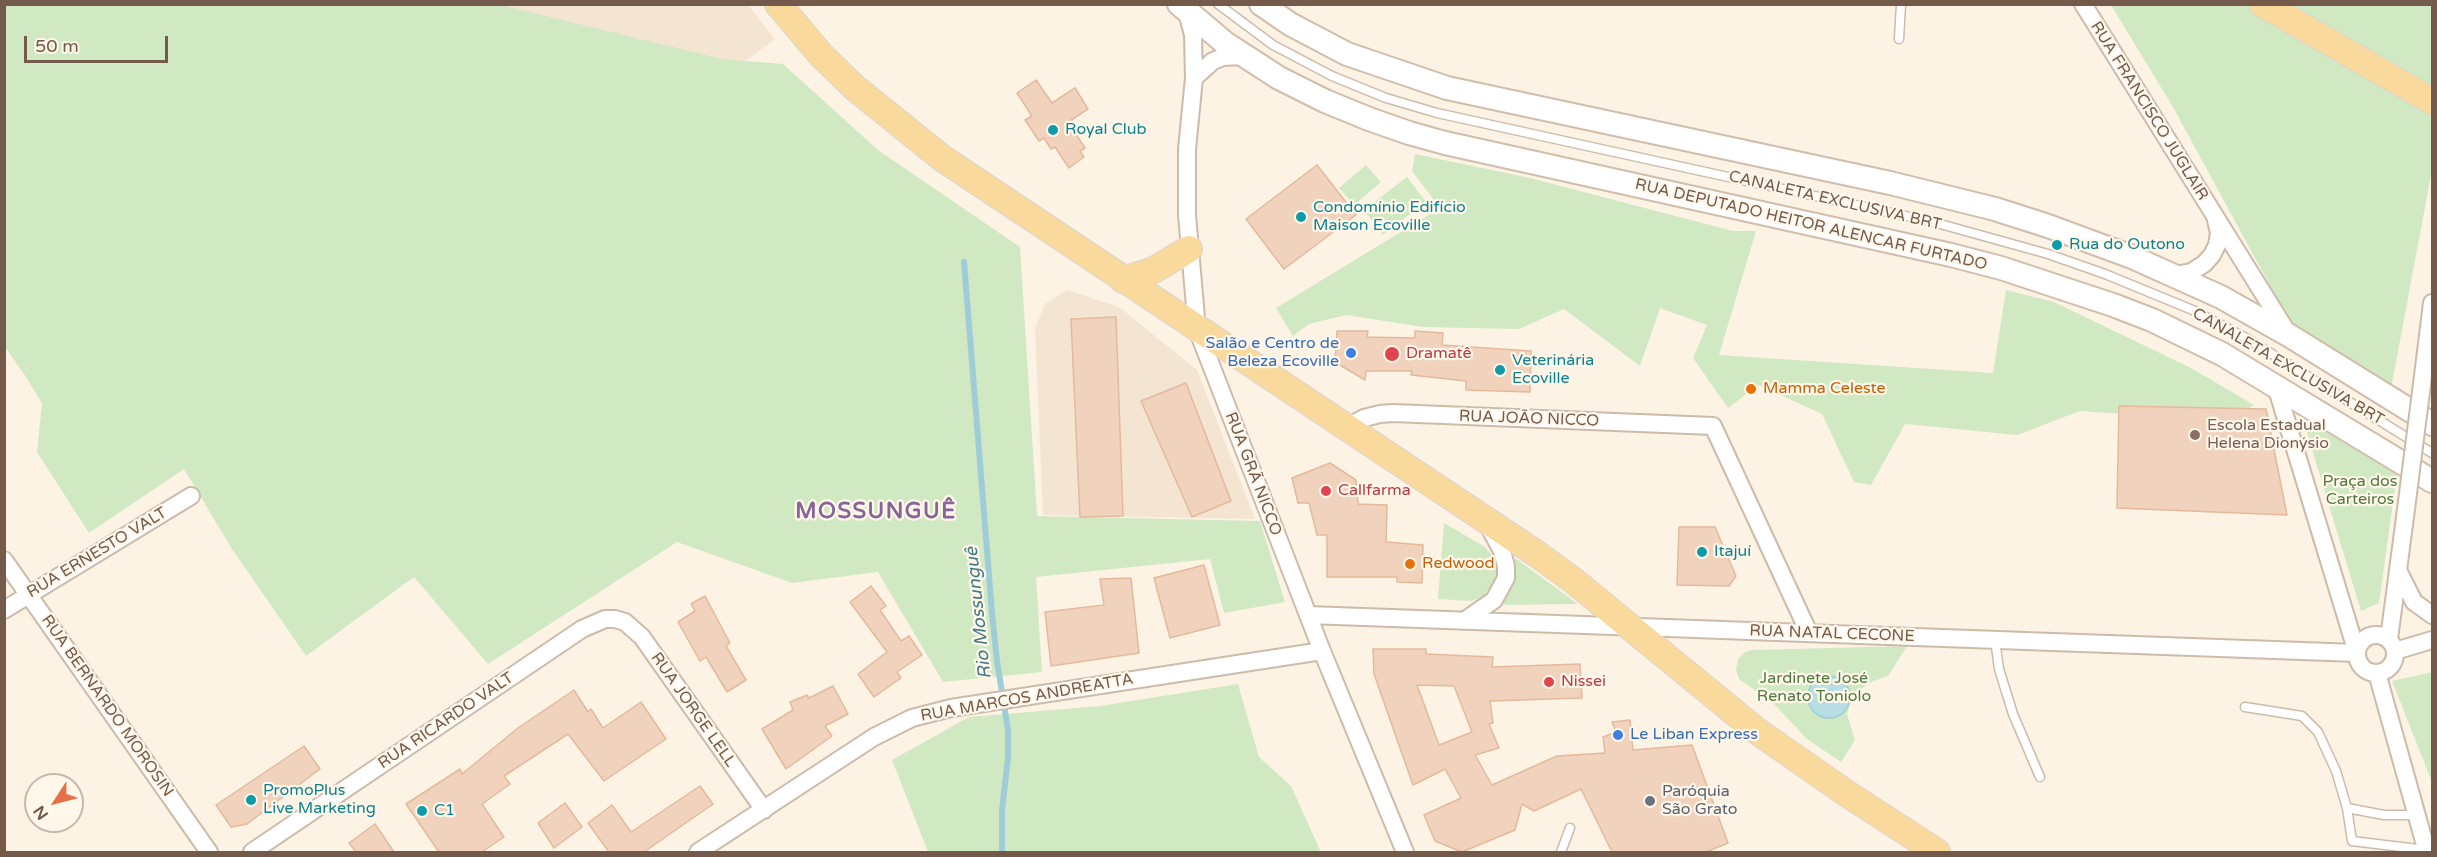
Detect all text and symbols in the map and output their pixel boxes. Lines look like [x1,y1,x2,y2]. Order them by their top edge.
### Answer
street label: RUA FRANCISCO JUGLAIR [2086,18,2212,204]
scale bar [27,24,171,62]
text: 50 m [35,35,79,57]
place label: Royal Club [1065,120,1147,140]
marker: Royal Club [1046,123,1060,137]
street label: CANALETA EXCLUSIVA BRT [1727,167,1943,235]
street label: RUA DEPUTADO HEITOR ALENCAR FURTADO [1633,175,1989,275]
place label: Condomínio Edifício Maison Ecoville [1313,198,1466,236]
marker: Condomínio Edifício Maison Ecoville [1294,210,1308,224]
place label: Rua do Outono [2069,235,2185,255]
marker: Rua do Outono [2050,238,2064,252]
street label: CANALETA EXCLUSIVA BRT [2189,304,2387,430]
place label: Salão e Centro de Beleza Ecoville [1206,334,1339,372]
place label: Dramatê [1406,344,1472,364]
marker: Dramatê [1383,345,1401,363]
marker: Salão e Centro de Beleza Ecoville [1344,346,1358,360]
place label: Veterinária Ecoville [1512,351,1594,389]
marker: Veterinária Ecoville [1493,363,1507,377]
place label: Mamma Celeste [1763,379,1886,399]
marker: Mamma Celeste [1744,382,1758,396]
street label: RUA JOÃO NICCO [1459,407,1599,431]
street label: RUA GRÃ NICCO [1221,409,1285,539]
place label: Escola Estadual Helena Dionýsio [2207,416,2329,454]
marker: Escola Estadual Helena Dionýsio [2188,428,2202,442]
park label: Praça dos Carteiros [2323,472,2397,510]
place label: Callfarma [1338,481,1411,501]
marker: Callfarma [1319,484,1333,498]
district label: MOSSUNGUÊ [795,499,957,525]
street label: RUA ERNESTO VALT [24,504,170,602]
place label: Itajuí [1714,542,1751,562]
marker: Itajuí [1695,545,1709,559]
water label: Rio Mossunguê [961,546,997,680]
place label: Redwood [1422,554,1495,574]
marker: Redwood [1403,557,1417,571]
street label: RUA BERNARDO MOROSIN [37,611,177,801]
street label: RUA NATAL CECONE [1749,622,1915,646]
street label: RUA JORGE LELL [646,649,740,771]
street label: RUA RICARDO VALT [375,669,517,773]
park label: Jardinete José Renato Toniolo [1757,669,1871,707]
street label: RUA MARCOS ANDREATTA [919,670,1135,726]
place label: Nissei [1561,672,1606,692]
marker: Nissei [1542,675,1556,689]
place label: Le Liban Express [1630,725,1758,745]
marker: Le Liban Express [1611,728,1625,742]
north arrow [24,773,84,833]
place label: PromoPlus Live Marketing [263,781,376,819]
place label: Paróquia São Grato [1662,782,1738,820]
marker: PromoPlus Live Marketing [244,793,258,807]
marker: Paróquia São Grato [1643,794,1657,808]
text: N [29,801,53,823]
place label: C1 [434,801,455,821]
marker: C1 [415,804,429,818]

